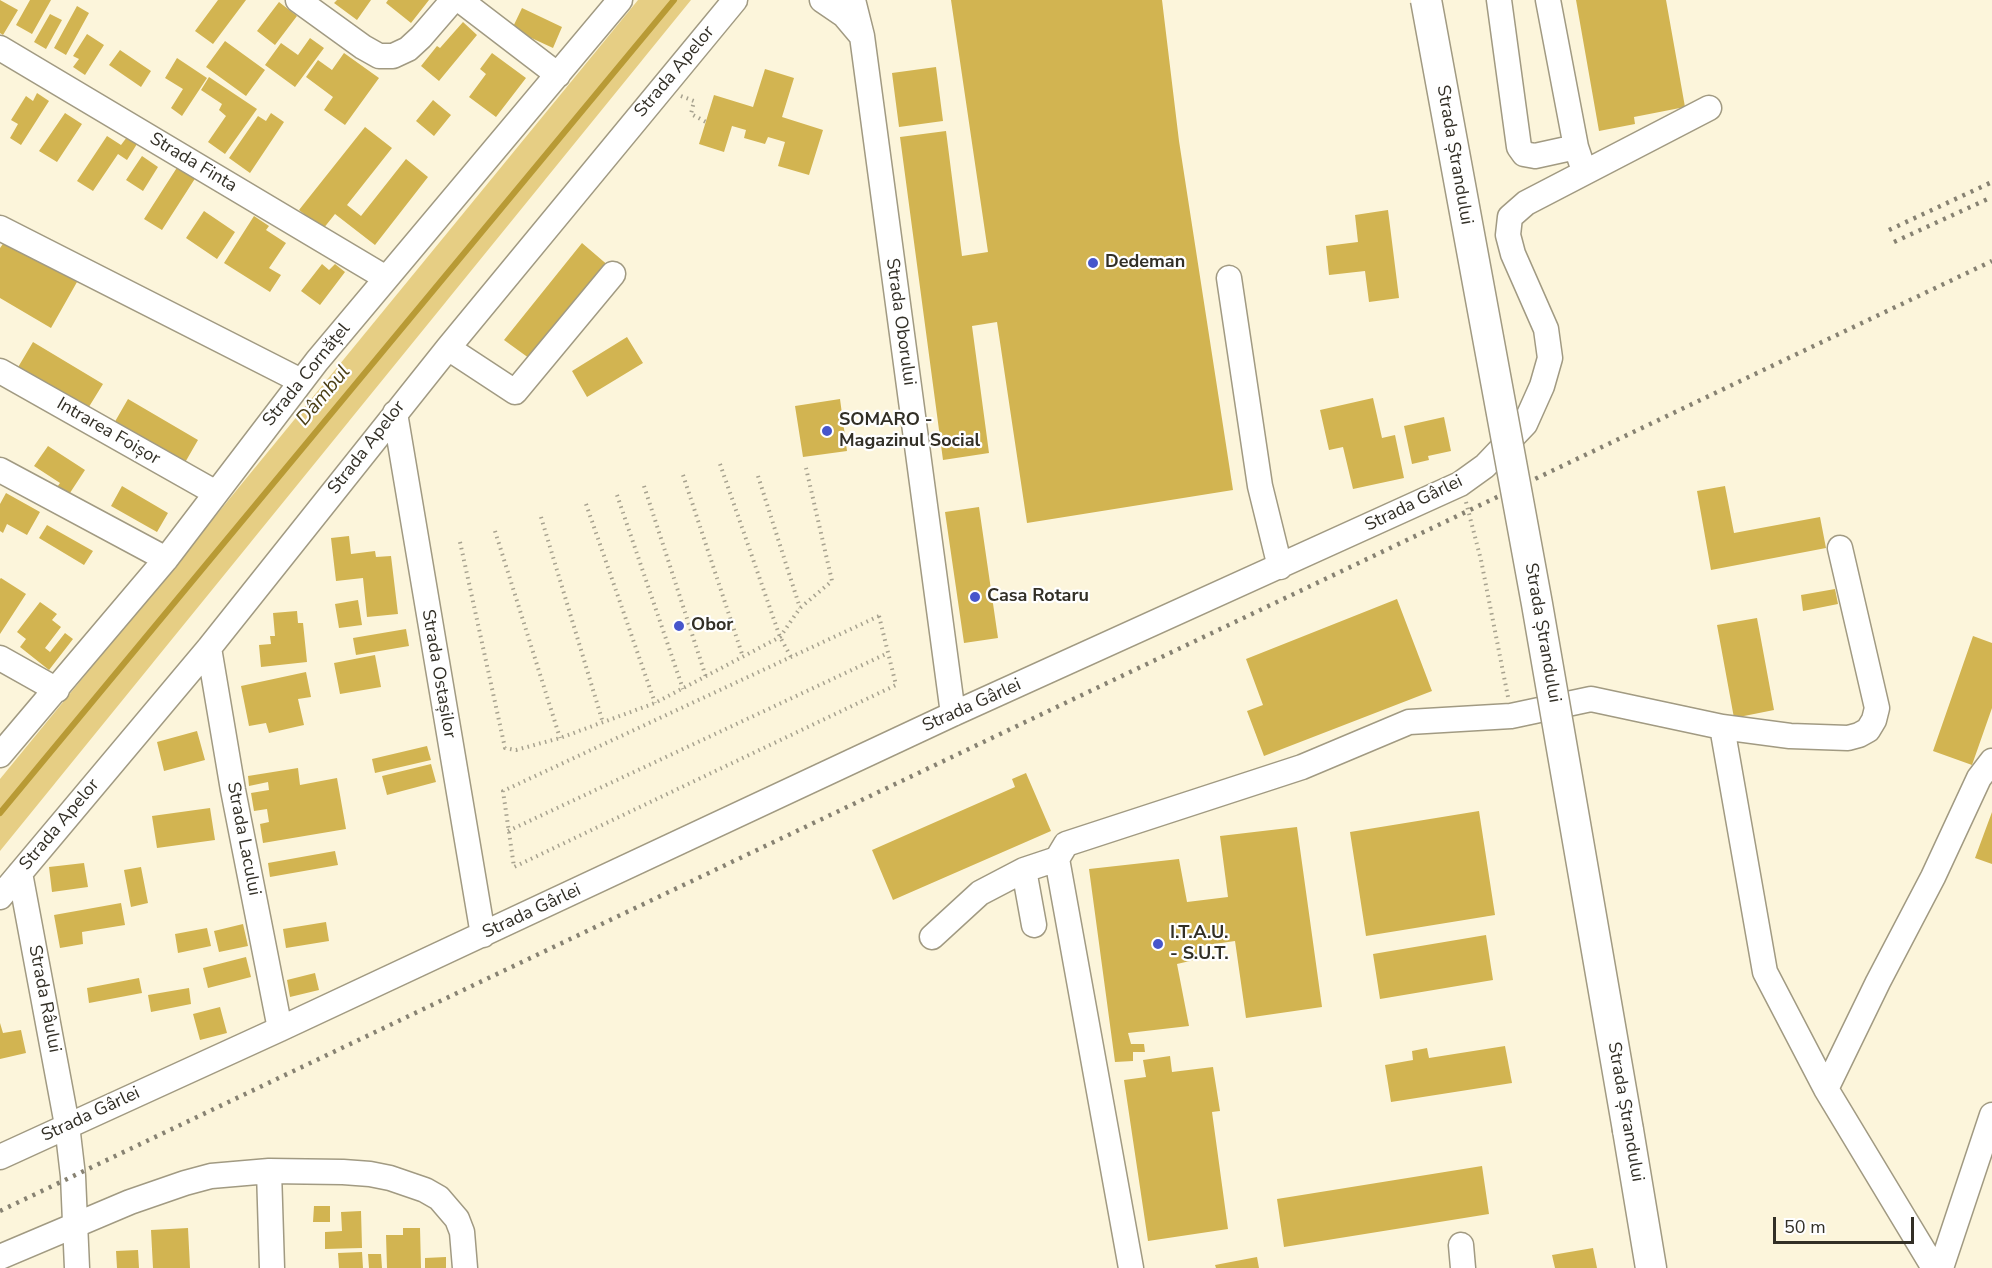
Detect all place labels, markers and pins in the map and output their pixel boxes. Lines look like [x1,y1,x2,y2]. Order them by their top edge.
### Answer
place label: Dedeman [1105,252,1185,274]
marker: Dedeman [1086,256,1100,270]
place label: SOMARO - Magazinul Social [839,410,980,452]
marker: SOMARO - Magazinul Social [820,424,834,438]
place label: Casa Rotaru [987,586,1089,608]
marker: Casa Rotaru [968,590,982,604]
place label: Obor [691,615,733,637]
marker: Obor [672,619,686,633]
place label: I.T.A.U. - S.U.T. [1170,923,1229,966]
marker: I.T.A.U. - S.U.T. [1151,937,1165,951]

